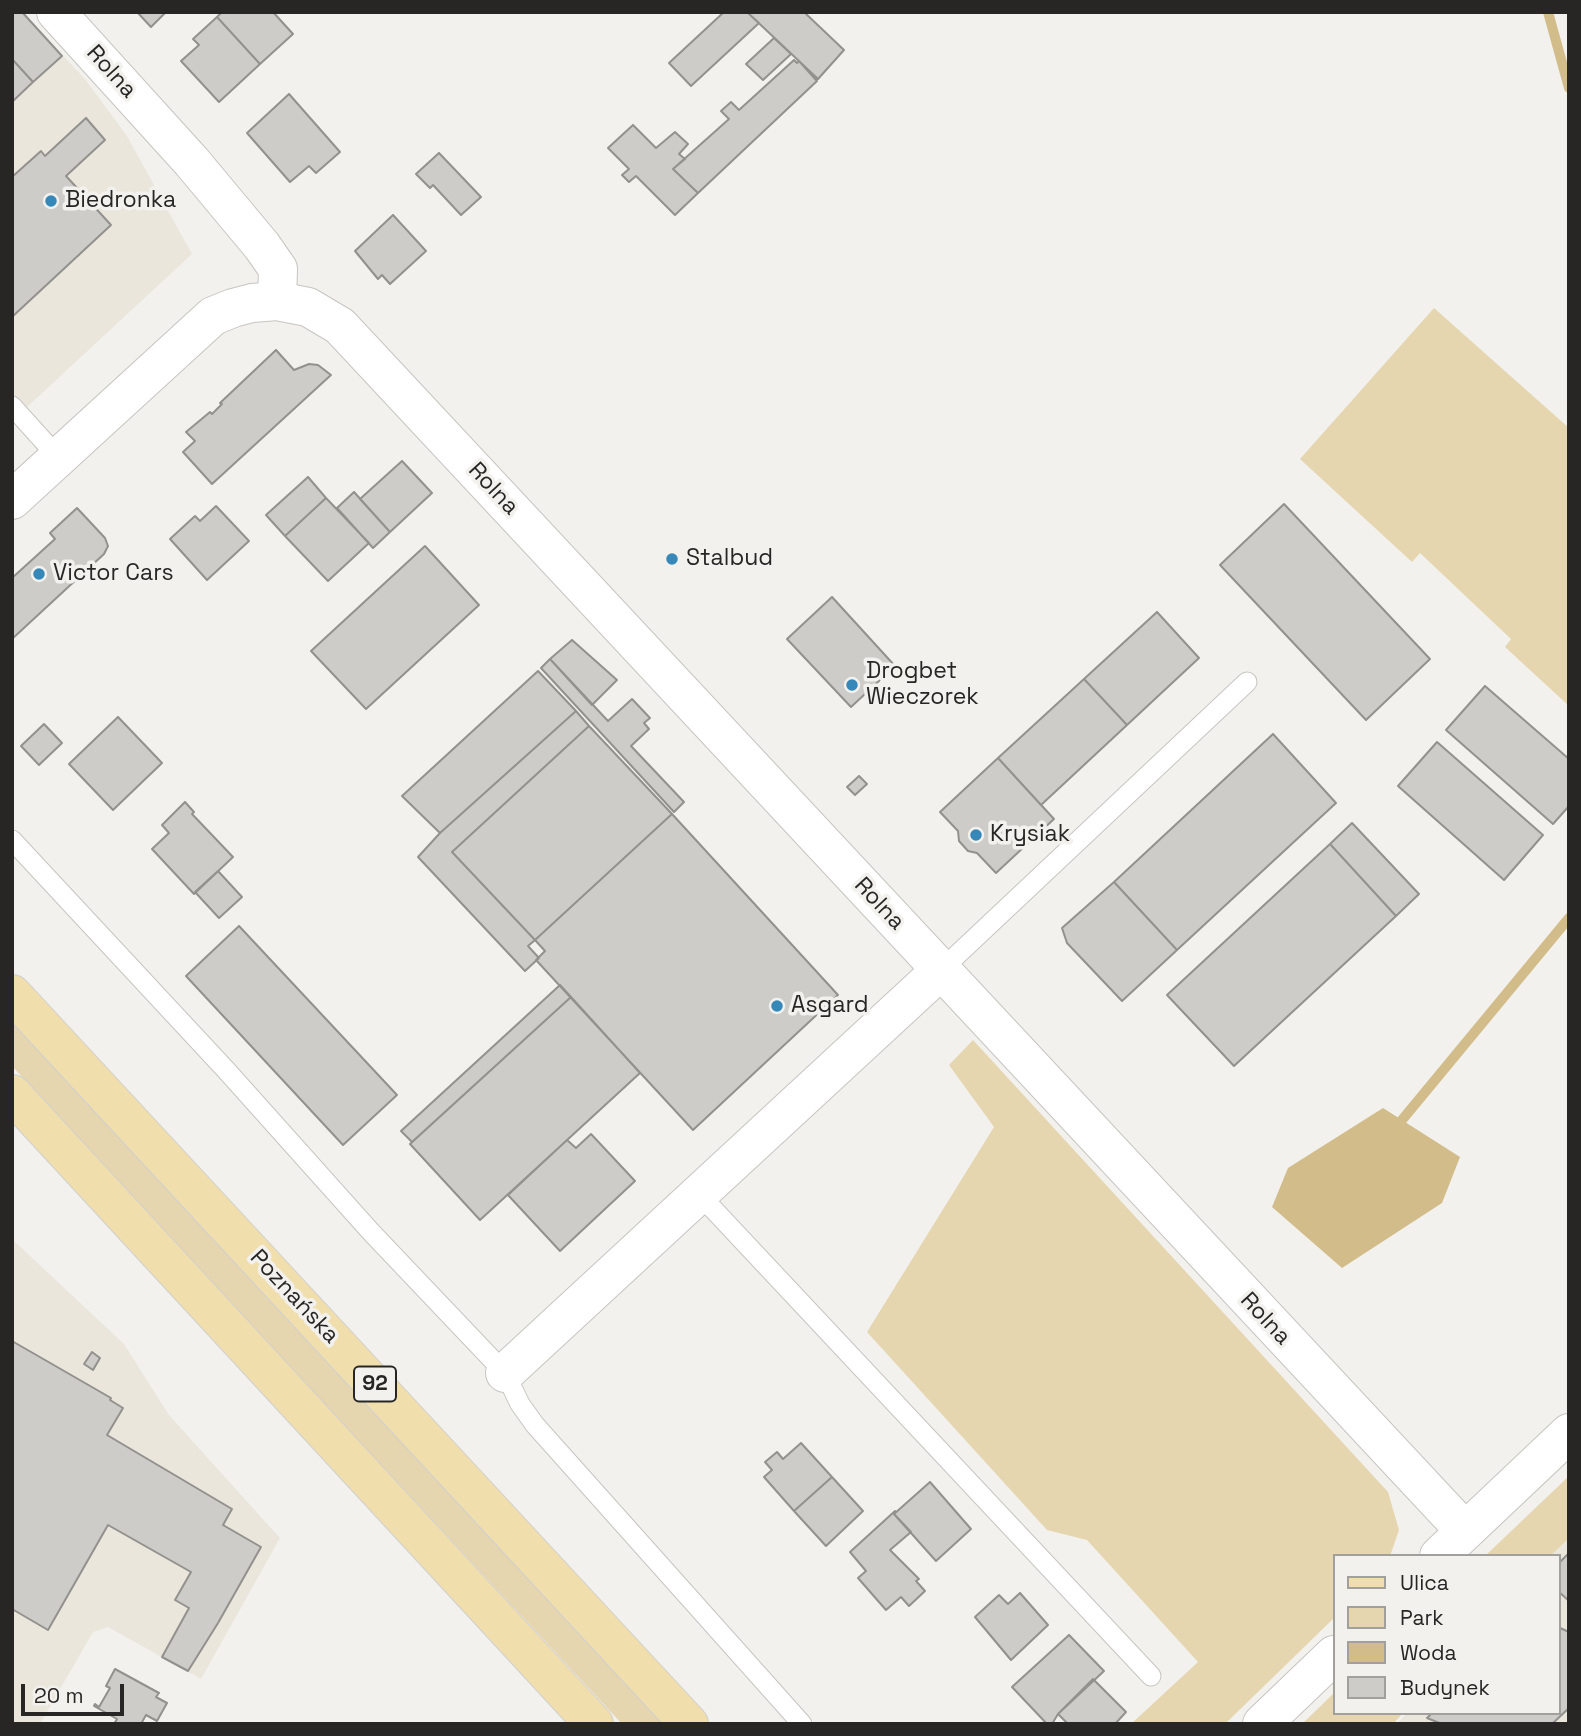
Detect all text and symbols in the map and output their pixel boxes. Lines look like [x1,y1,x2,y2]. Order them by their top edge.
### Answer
street label: Rolna [80,40,142,104]
place label: Biedronka [65,187,176,215]
marker: Biedronka [43,193,59,209]
street label: Rolna [462,457,524,521]
place label: Stalbud [686,545,773,573]
marker: Stalbud [664,551,680,567]
place label: Victor Cars [53,560,174,588]
marker: Victor Cars [31,566,47,582]
place label: Drogbet Wieczorek [866,658,979,712]
marker: Drogbet Wieczorek [844,677,860,693]
place label: Krysiak [990,821,1070,849]
marker: Krysiak [968,827,984,843]
street label: Rolna [848,872,910,936]
place label: Asgard [791,992,869,1020]
marker: Asgard [769,998,785,1014]
street label: Poznańska [244,1244,344,1350]
street label: Rolna [1234,1287,1296,1351]
road number: 92 [354,1366,396,1402]
legend [1332,1554,1560,1715]
text: Ulica [1400,1569,1449,1596]
text: Park [1400,1604,1444,1631]
text: Woda [1400,1639,1457,1666]
scale bar [24,1670,128,1714]
text: Budynek [1400,1674,1490,1701]
text: 20 m [34,1682,84,1709]

